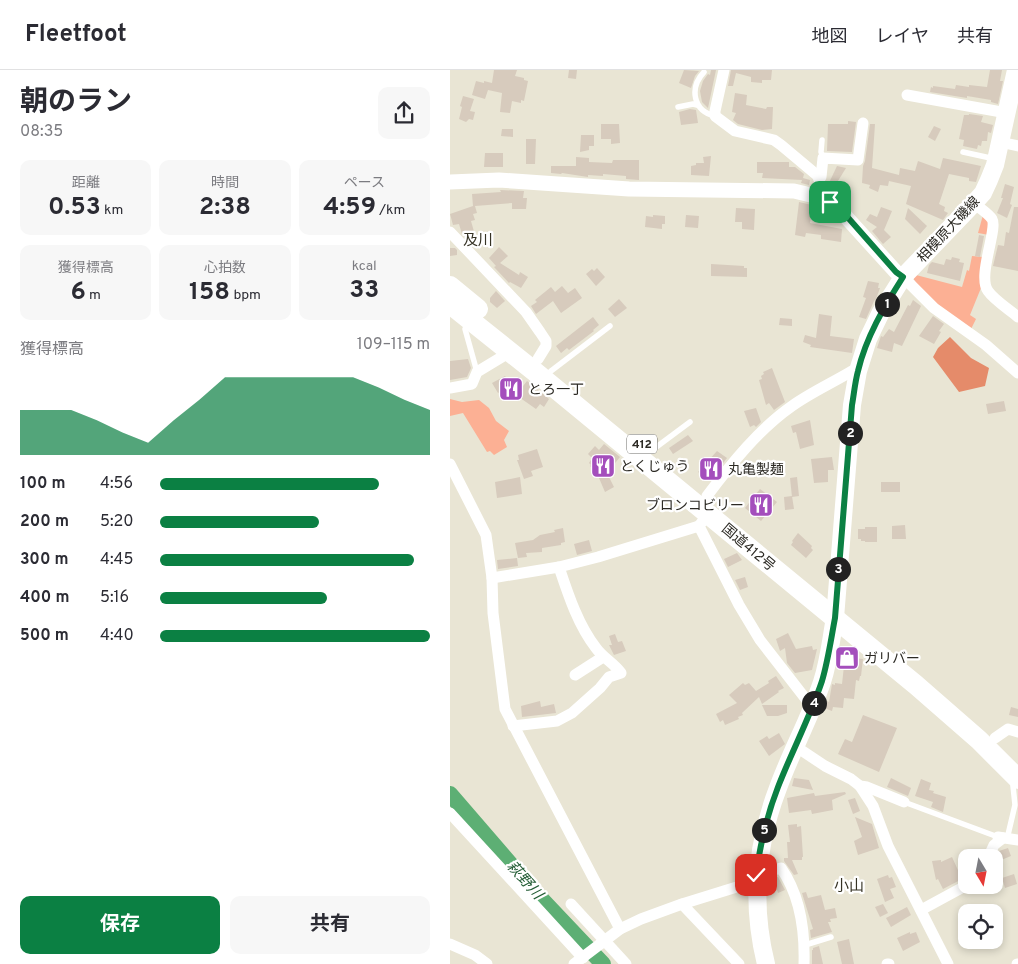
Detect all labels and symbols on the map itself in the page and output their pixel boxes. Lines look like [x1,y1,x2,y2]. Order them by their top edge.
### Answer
pin [809,181,851,223]
street label: 相模原大磯線 [914,194,984,267]
district label: 及川 [463,232,493,251]
pin: 1 [874,292,900,316]
restaurant icon: とろ一丁 [498,376,524,402]
place label: とろ一丁 [528,382,584,399]
pin: 2 [838,420,862,446]
road number: 412 [627,434,657,454]
restaurant icon: とくじゅう [590,453,616,479]
restaurant icon: 丸亀製麺 [698,456,724,482]
place label: とくじゅう [620,459,690,476]
place label: 丸亀製麺 [728,462,784,479]
restaurant icon: ブロンコビリー [748,492,774,518]
place label: ブロンコビリー [646,497,744,515]
street label: 国道412号 [718,521,778,575]
pin: 3 [826,556,850,582]
shop icon: ガリバー [834,645,860,671]
place label: ガリバー [864,651,920,668]
pin: 4 [802,690,826,716]
pin: 5 [752,818,776,842]
north arrow [958,849,1002,894]
pin [735,854,777,896]
water label: 萩野川 [502,858,547,906]
district label: 小山 [834,878,864,897]

